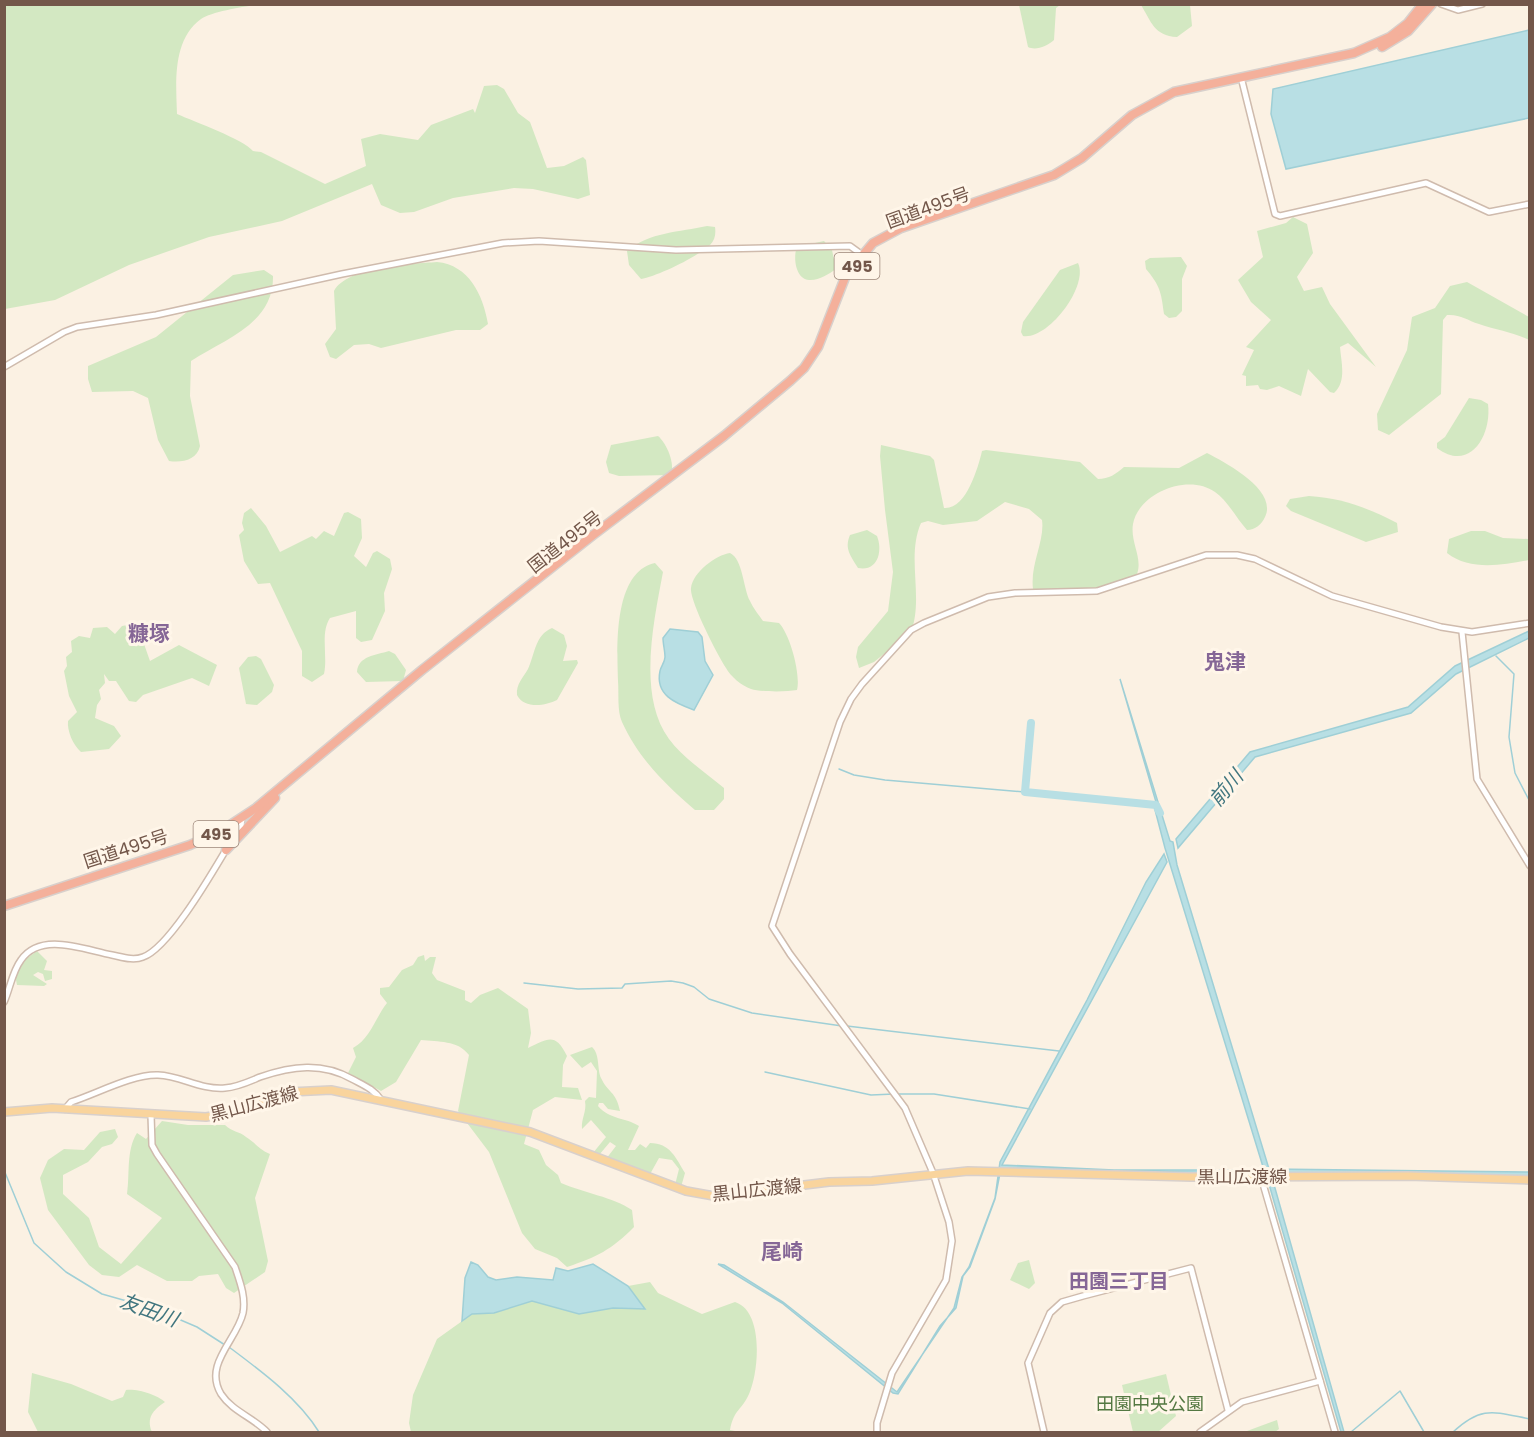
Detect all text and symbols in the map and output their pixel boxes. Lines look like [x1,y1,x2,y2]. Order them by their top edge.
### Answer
street label: 国道495号 [882,181,973,234]
road number: 495 [834,253,880,279]
street label: 国道495号 [522,505,607,579]
district label: 糠塚 [128,619,170,648]
district label: 鬼津 [1204,647,1246,676]
water label: 前川 [1202,762,1251,812]
road number: 495 [194,821,238,847]
street label: 国道495号 [80,823,172,874]
street label: 黒山広渡線 [207,1080,301,1127]
street label: 黒山広渡線 [1197,1164,1287,1189]
street label: 黒山広渡線 [711,1172,803,1207]
district label: 尾崎 [761,1237,803,1266]
district label: 田園三丁目 [1069,1267,1169,1295]
water label: 友田川 [116,1287,184,1334]
park label: 田園中央公園 [1096,1391,1204,1416]

